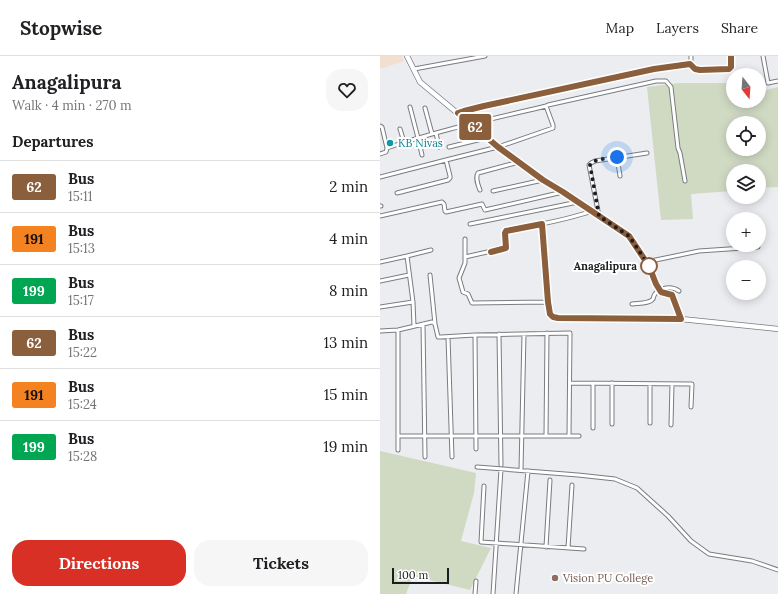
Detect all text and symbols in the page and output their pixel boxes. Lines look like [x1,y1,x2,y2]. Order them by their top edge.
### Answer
text: Stopwise [20,16,102,40]
text: Map [606,19,634,37]
text: Layers [656,19,699,37]
text: Share [721,19,758,37]
north arrow [726,68,766,108]
map controls [726,68,766,300]
button: heart [326,69,368,111]
text: Anagalipura [12,70,121,94]
text: Walk · 4 min · 270 m [12,97,132,114]
line badge: 62 [457,114,493,140]
button: locate [726,116,766,156]
text: 62 [467,118,483,136]
text: Departures [12,132,93,151]
place label: KB Nivas [398,136,443,150]
marker: KB Nivas [385,138,395,148]
your location [607,147,627,167]
button: layers [726,164,766,204]
text: Bus [68,169,94,188]
text: 2 min [329,177,368,196]
text: 62 [26,178,42,196]
text: 15:11 [68,188,93,205]
button: + [726,212,766,252]
text: Bus [68,221,94,240]
text: 4 min [329,229,368,248]
text: 191 [24,230,44,248]
text: 15:13 [68,240,95,257]
marker: Anagalipura [640,257,658,275]
place label: Anagalipura [574,259,637,273]
button: − [726,260,766,300]
text: Bus [68,273,94,292]
text: 8 min [329,281,368,300]
text: 199 [23,282,45,300]
text: 15:17 [68,292,94,309]
text: Bus [68,325,94,344]
text: 13 min [324,333,368,352]
text: 62 [26,334,42,352]
text: 15:22 [68,344,97,361]
text: Bus [68,377,94,396]
text: 15 min [324,385,368,404]
text: 191 [24,386,44,404]
text: 15:24 [68,396,97,413]
text: Bus [68,429,94,448]
text: 19 min [323,437,368,456]
text: 199 [23,438,45,456]
text: 15:28 [68,448,97,465]
button: Directions [12,540,186,586]
button: Tickets [194,540,368,586]
scale bar [392,566,449,585]
text: 100 m [398,568,428,582]
place label: Vision PU College [562,571,653,585]
marker: Vision PU College [550,573,560,583]

